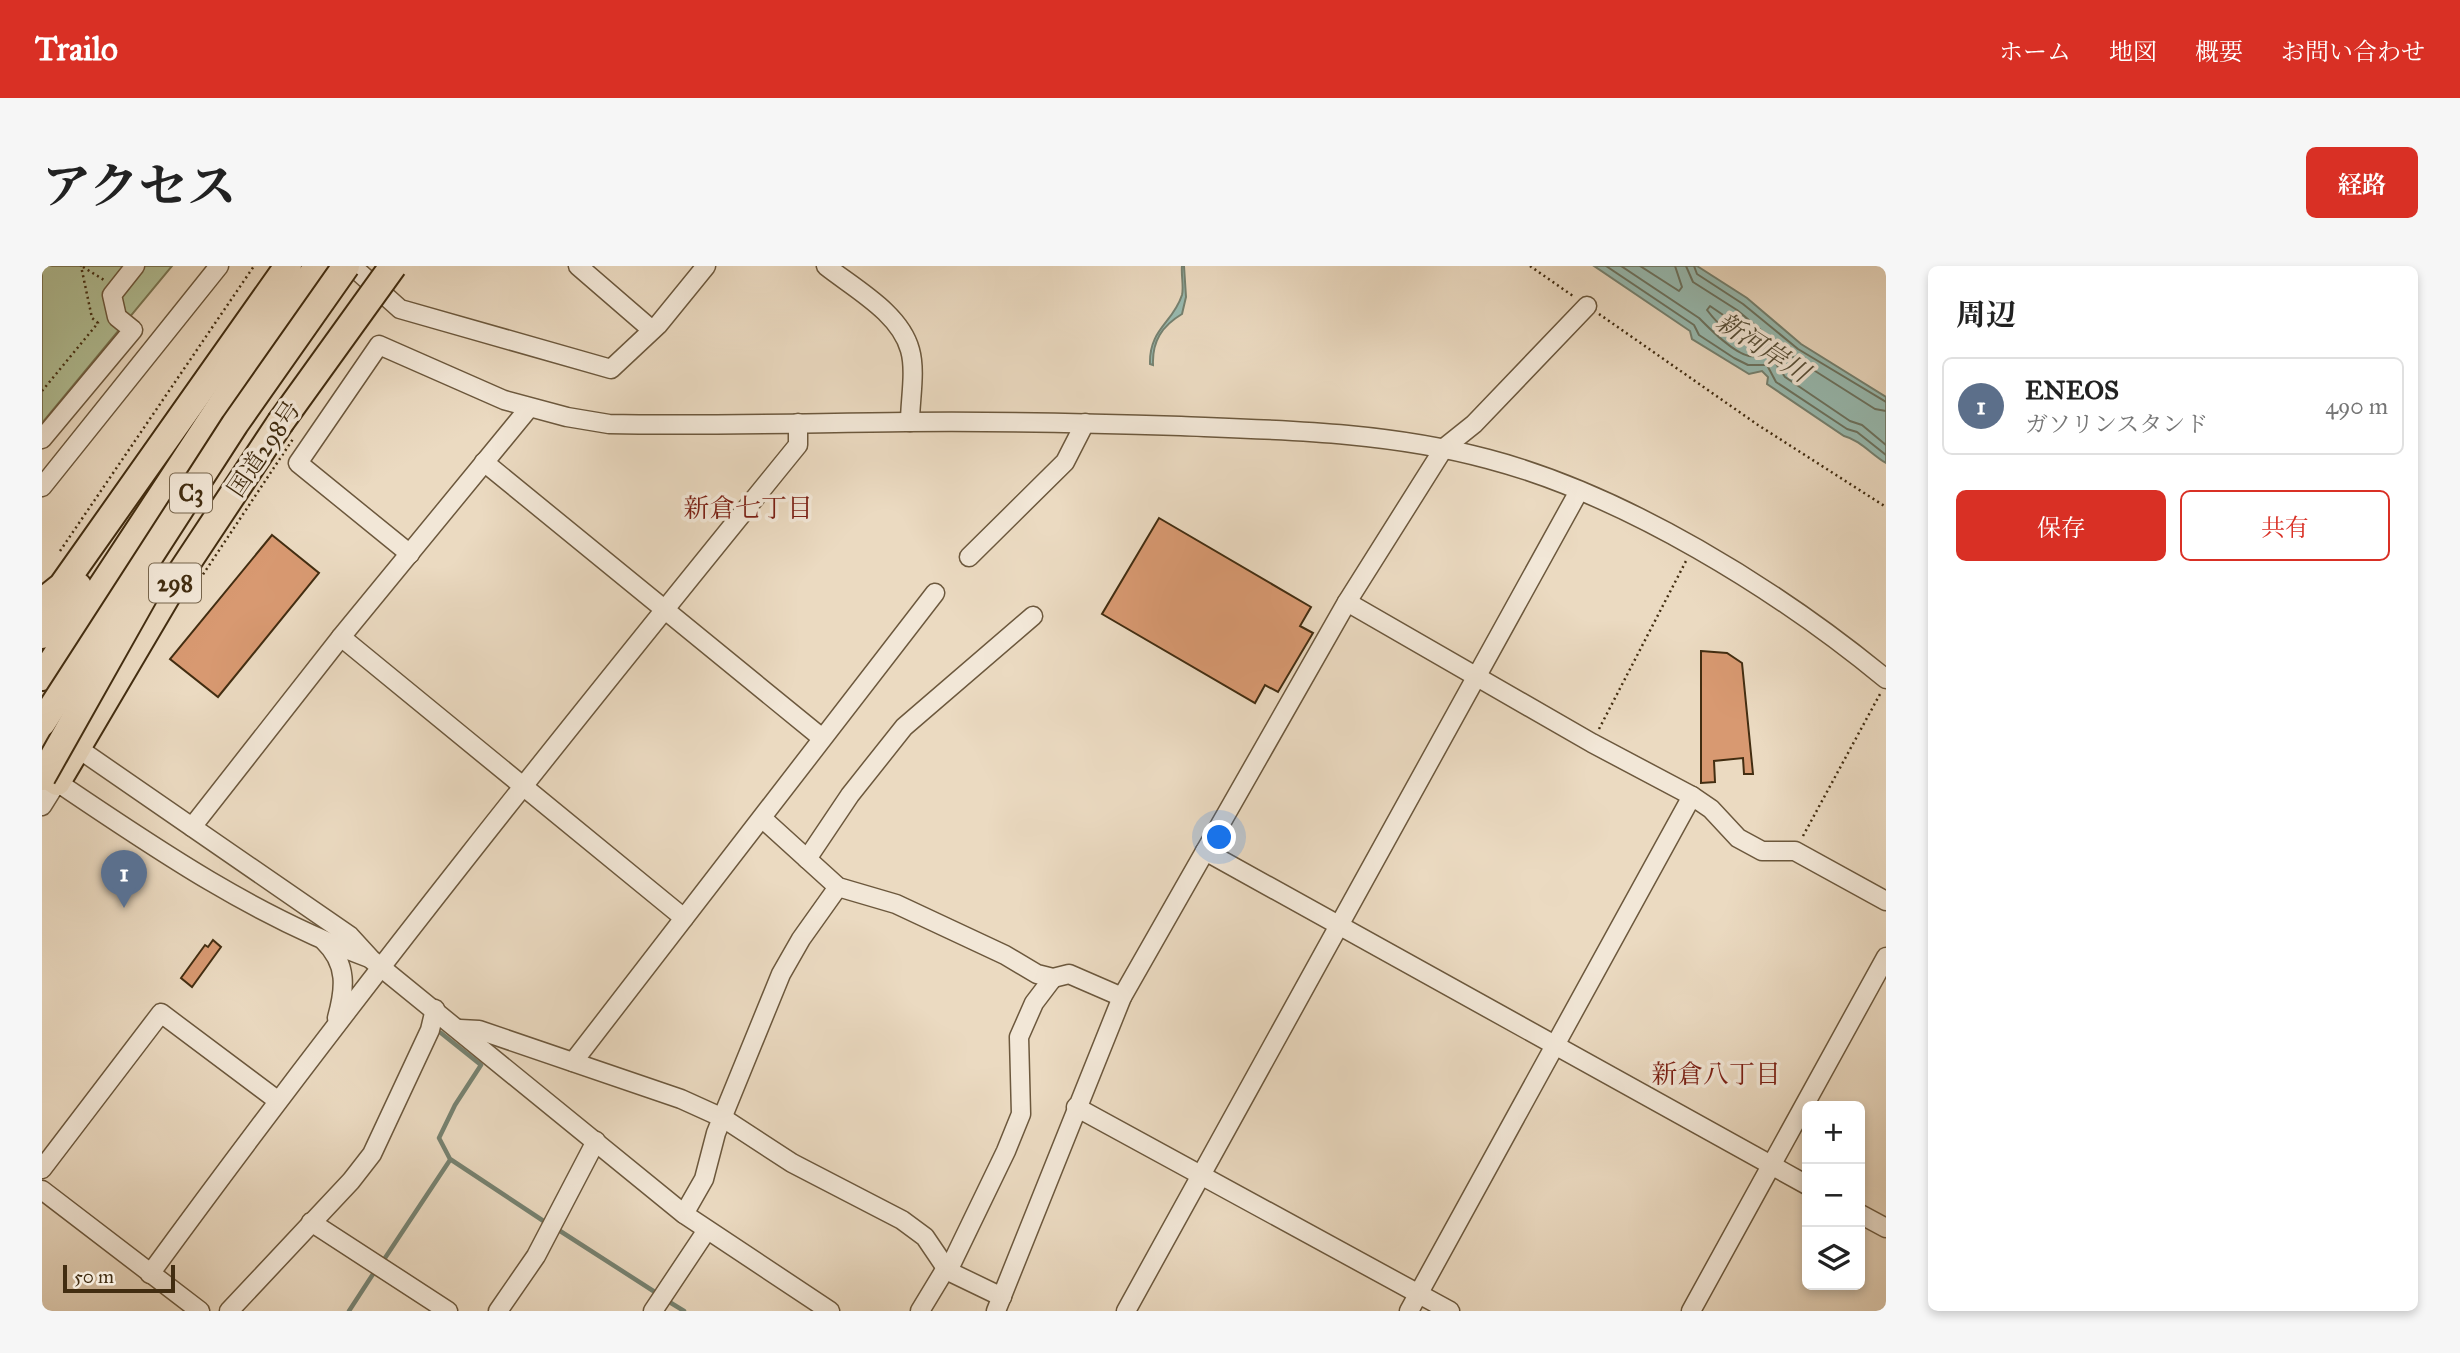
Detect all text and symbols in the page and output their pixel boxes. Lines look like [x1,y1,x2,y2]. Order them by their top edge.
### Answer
text: Trailo [35,29,118,69]
text: ホーム [1999,37,2071,67]
text: 地図 [2109,37,2157,67]
text: 概要 [2195,37,2243,67]
text: お問い合わせ [2281,37,2425,67]
button: 経路 [2306,147,2418,218]
text: アクセス [42,157,237,216]
text: 周辺 [1956,297,2016,333]
water label: 新河岸川 [1711,305,1818,390]
text: ENEOS [2025,374,2119,406]
text: 1 [1976,392,1986,420]
text: 490 m [2325,392,2388,420]
street label: 国道298号 [221,395,307,503]
text: ガソリンスタンド [2025,410,2208,438]
road number: C3 [170,474,212,512]
button: 保存 [1956,490,2166,561]
button: 共有 [2180,490,2390,561]
district label: 新倉七丁目 [683,492,813,524]
road number: 298 [149,564,201,602]
your location [1202,820,1236,854]
pin: 1 [101,850,147,908]
district label: 新倉八丁目 [1651,1058,1781,1090]
map controls [1802,1101,1865,1290]
button: + [1802,1101,1865,1164]
button: − [1802,1164,1865,1227]
button: layers [1802,1227,1865,1290]
scale bar [63,1262,175,1294]
text: 50 m [74,1265,114,1288]

